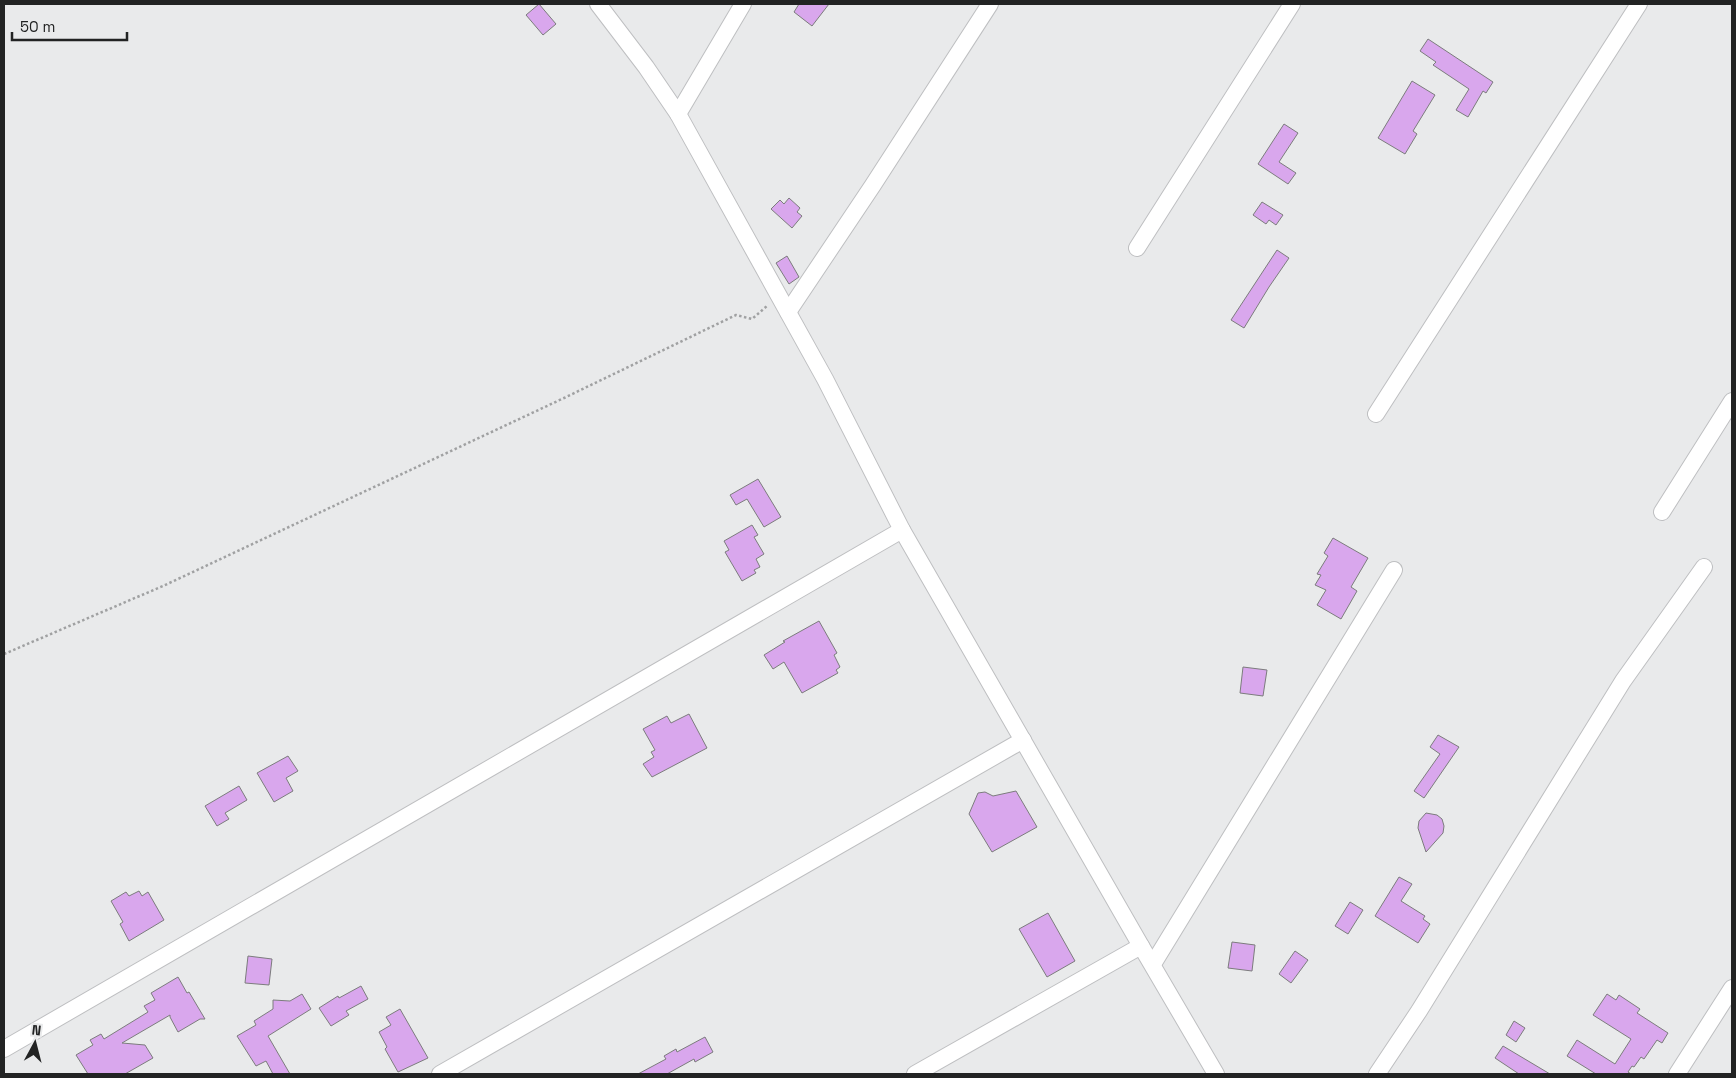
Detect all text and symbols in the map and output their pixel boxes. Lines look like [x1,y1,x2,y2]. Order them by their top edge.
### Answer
scale bar [12,10,128,42]
text: 50 m [20,17,55,36]
north arrow [10,1018,60,1068]
text: N [31,1021,42,1040]

